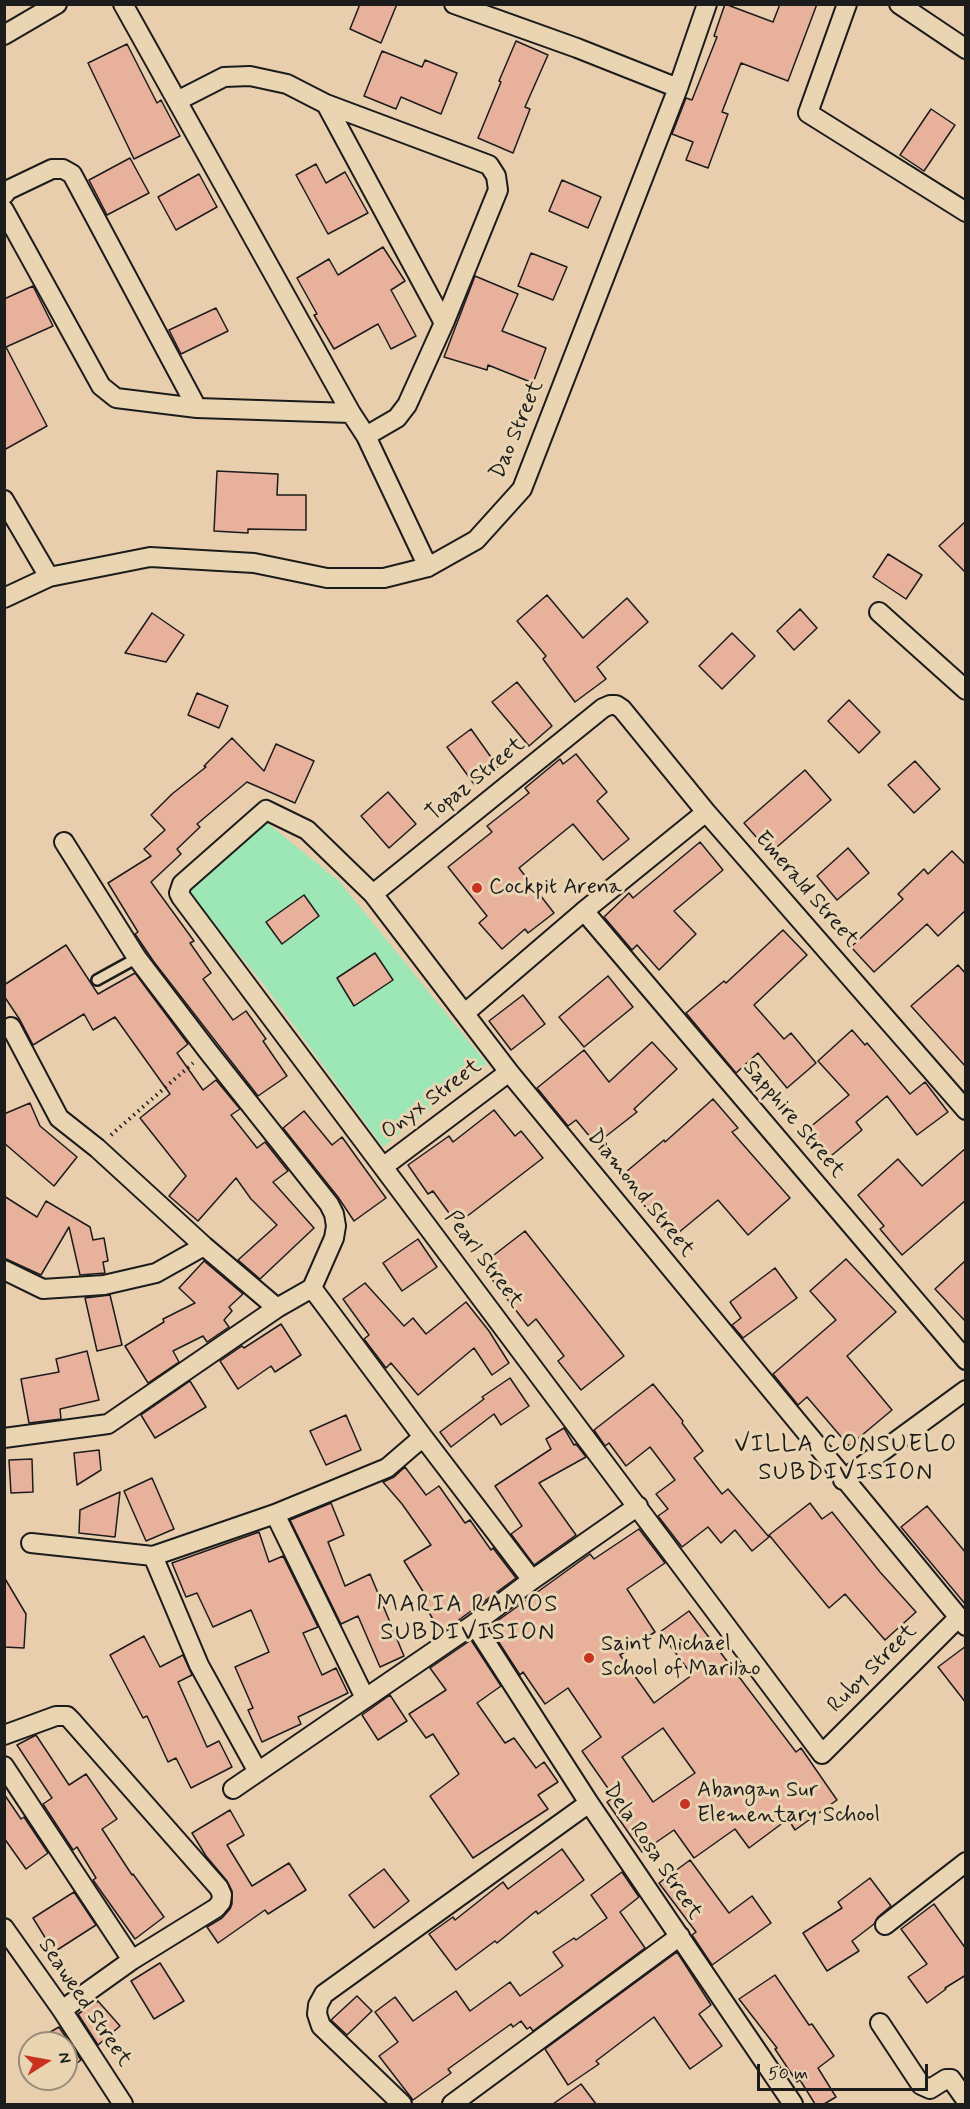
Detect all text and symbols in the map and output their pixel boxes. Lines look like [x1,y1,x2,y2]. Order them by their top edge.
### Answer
street label: Dao Street [485,377,551,483]
street label: Topaz Street [421,732,531,828]
street label: Emerald Street [748,826,864,954]
place label: Cockpit Arena [489,875,622,901]
marker: Cockpit Arena [470,881,484,895]
street label: Onyx Street [377,1054,487,1146]
street label: Sapphire Street [736,1056,850,1184]
street label: Diamond Street [580,1125,700,1263]
street label: Pearl Street [438,1206,528,1314]
district label: VILLA CONSUELO SUBDIVISION [736,1432,956,1488]
district label: MARIA RAMOS SUBDIVISION [376,1592,560,1648]
street label: Ruby Street [823,1619,923,1719]
place label: Saint Michael School of Marilao [601,1632,761,1684]
marker: Saint Michael School of Marilao [582,1651,596,1665]
place label: Abangan Sur Elementary School [697,1778,880,1830]
street label: Dela Rosa Street [597,1779,707,1925]
marker: Abangan Sur Elementary School [678,1797,692,1811]
street label: Seaweed Street [31,1934,137,2072]
north arrow [18,2031,78,2091]
text: N [53,2051,76,2065]
scale bar [760,2052,931,2090]
text: 50 m [768,2062,808,2086]

